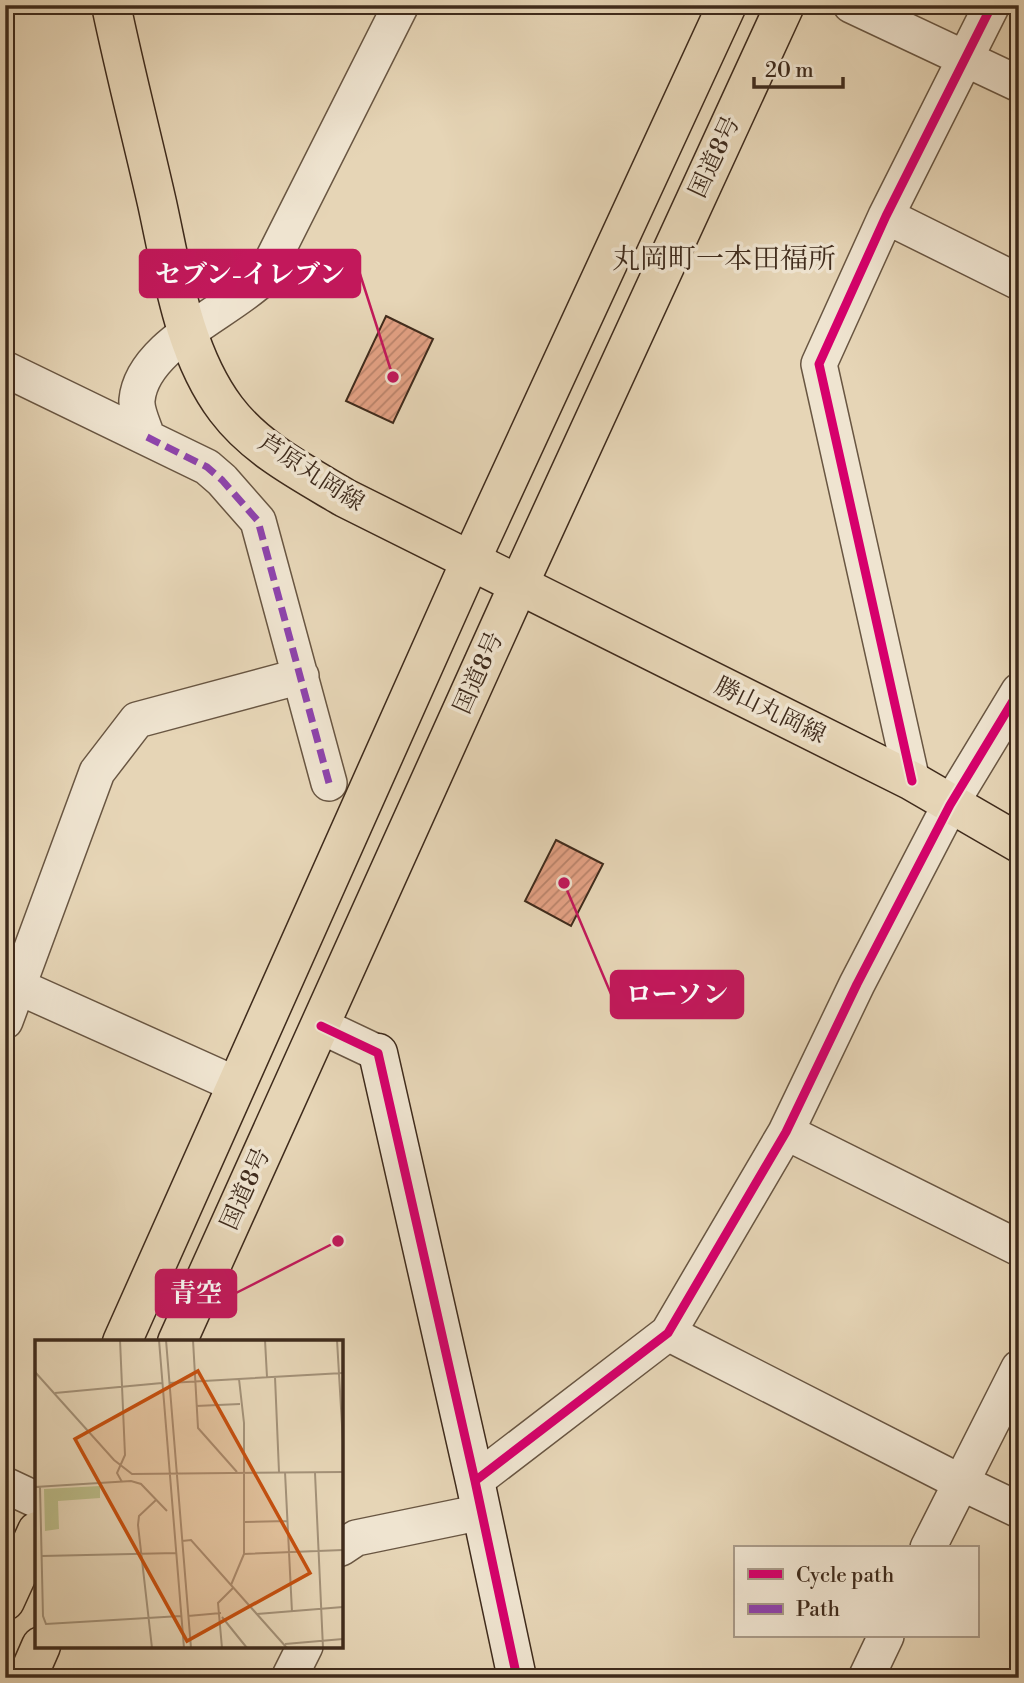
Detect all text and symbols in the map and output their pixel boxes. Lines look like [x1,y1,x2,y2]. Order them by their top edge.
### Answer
scale bar [754,46,844,90]
text: 20 m [765,58,814,84]
street label: 国道8号 [683,111,747,203]
district label: 丸岡町一本田福所 [612,242,836,277]
callout: セブン-イレブン [140,250,360,297]
text: セブン-イレブン [155,259,345,291]
street label: 芦原丸岡線 [253,428,369,518]
street label: 国道8号 [448,627,510,719]
street label: 勝山丸岡線 [709,671,831,751]
callout: ローソン [611,971,743,1018]
text: ローソン [626,979,728,1011]
street label: 国道8号 [215,1143,277,1235]
callout: 青空 [156,1270,236,1317]
text: 青空 [170,1278,222,1310]
inset map [35,1340,343,1648]
legend [734,1546,978,1638]
text: Cycle path [796,1563,895,1589]
text: Path [796,1597,841,1623]

